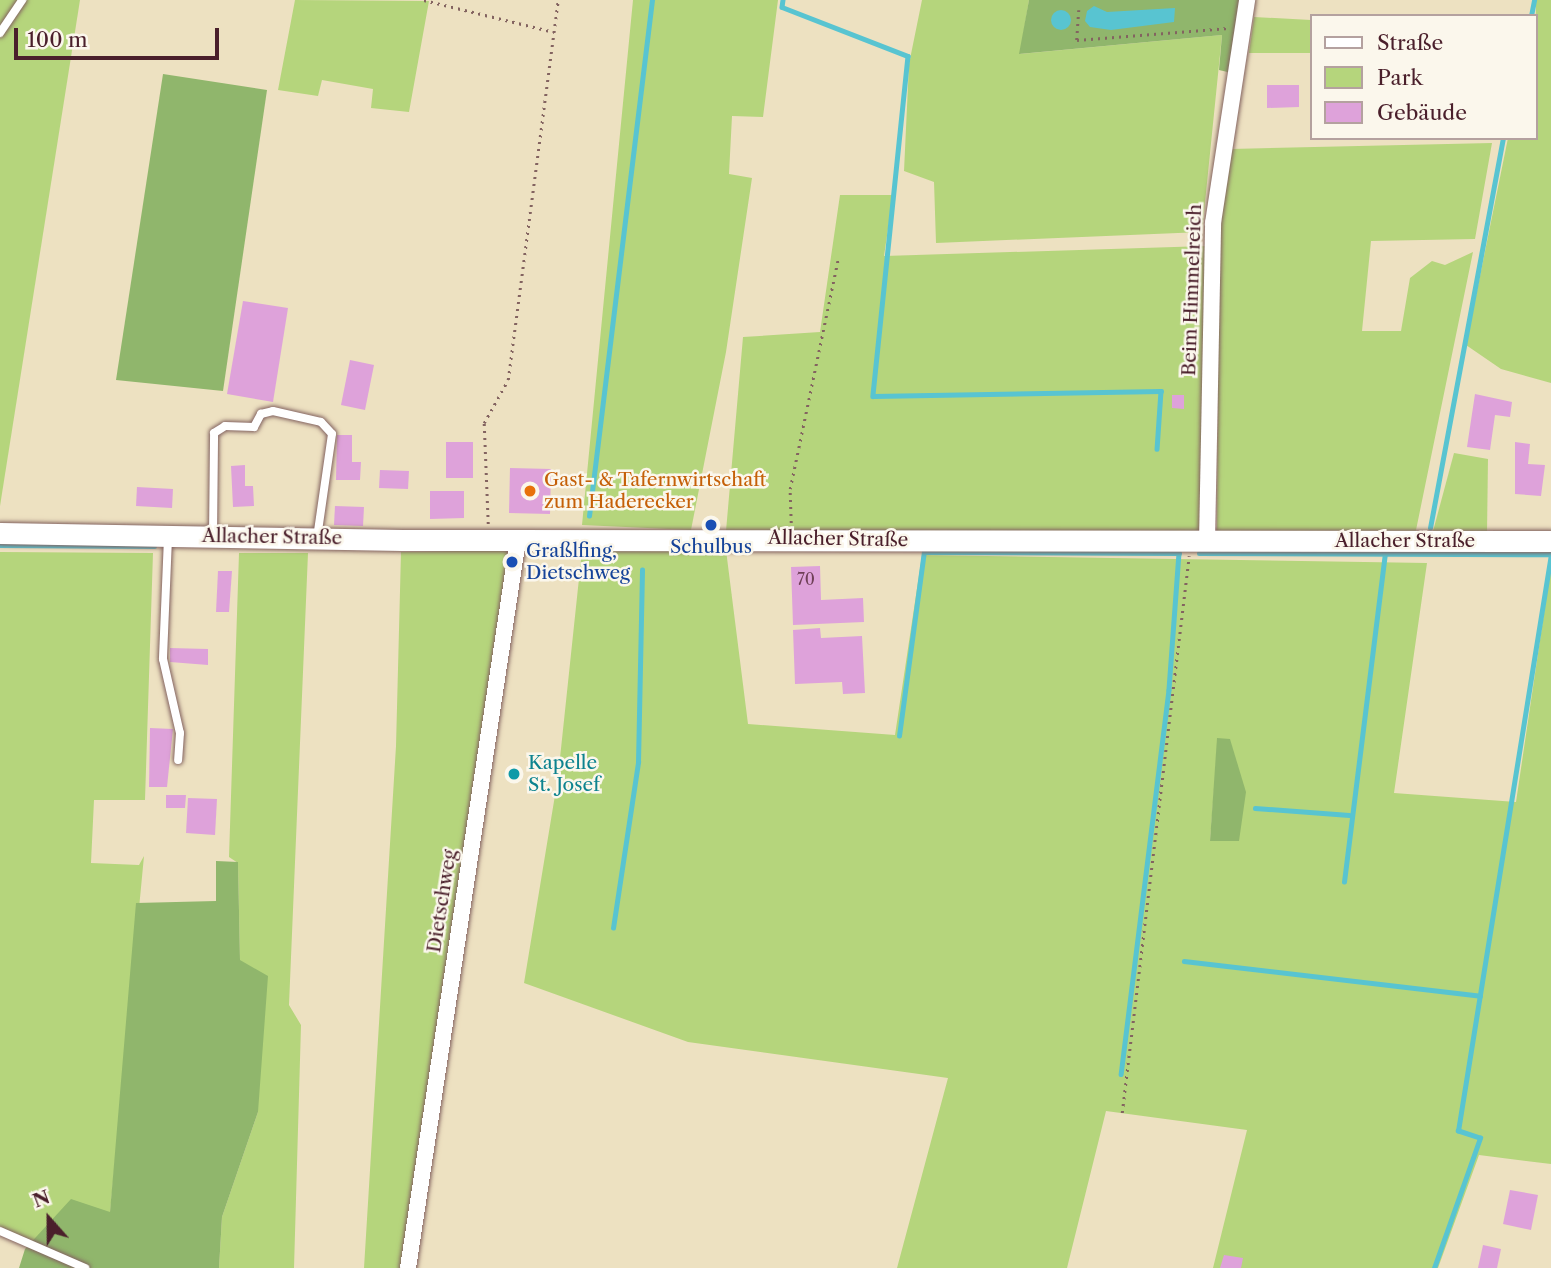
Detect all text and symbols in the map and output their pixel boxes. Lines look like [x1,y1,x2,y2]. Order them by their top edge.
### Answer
scale bar [18,14,222,58]
legend [1310,14,1537,140]
text: 100 m [27,27,88,52]
text: Straße [1377,30,1443,55]
text: Park [1377,65,1423,90]
text: Gebäude [1377,100,1467,125]
street label: Beim Himmelreich [1178,204,1206,376]
place label: Gast- & Tafernwirtschaft zum Haderecker [544,469,767,513]
marker: Gast- & Tafernwirtschaft zum Haderecker [522,483,538,499]
marker: Schulbus [703,517,719,533]
street label: Allacher Straße [201,524,343,550]
street label: Allacher Straße [767,526,909,552]
street label: Allacher Straße [1335,530,1475,552]
place label: Schulbus [670,536,752,558]
place label: Graßlfing, Dietschweg [526,540,630,584]
marker: Graßlfing, Dietschweg [504,554,520,570]
house number: 70 [797,569,815,589]
place label: Kapelle St. Josef [528,752,600,796]
marker: Kapelle St. Josef [506,766,522,782]
street label: Dietschweg [423,848,461,954]
north arrow [14,1184,84,1254]
text: N [29,1185,53,1213]

